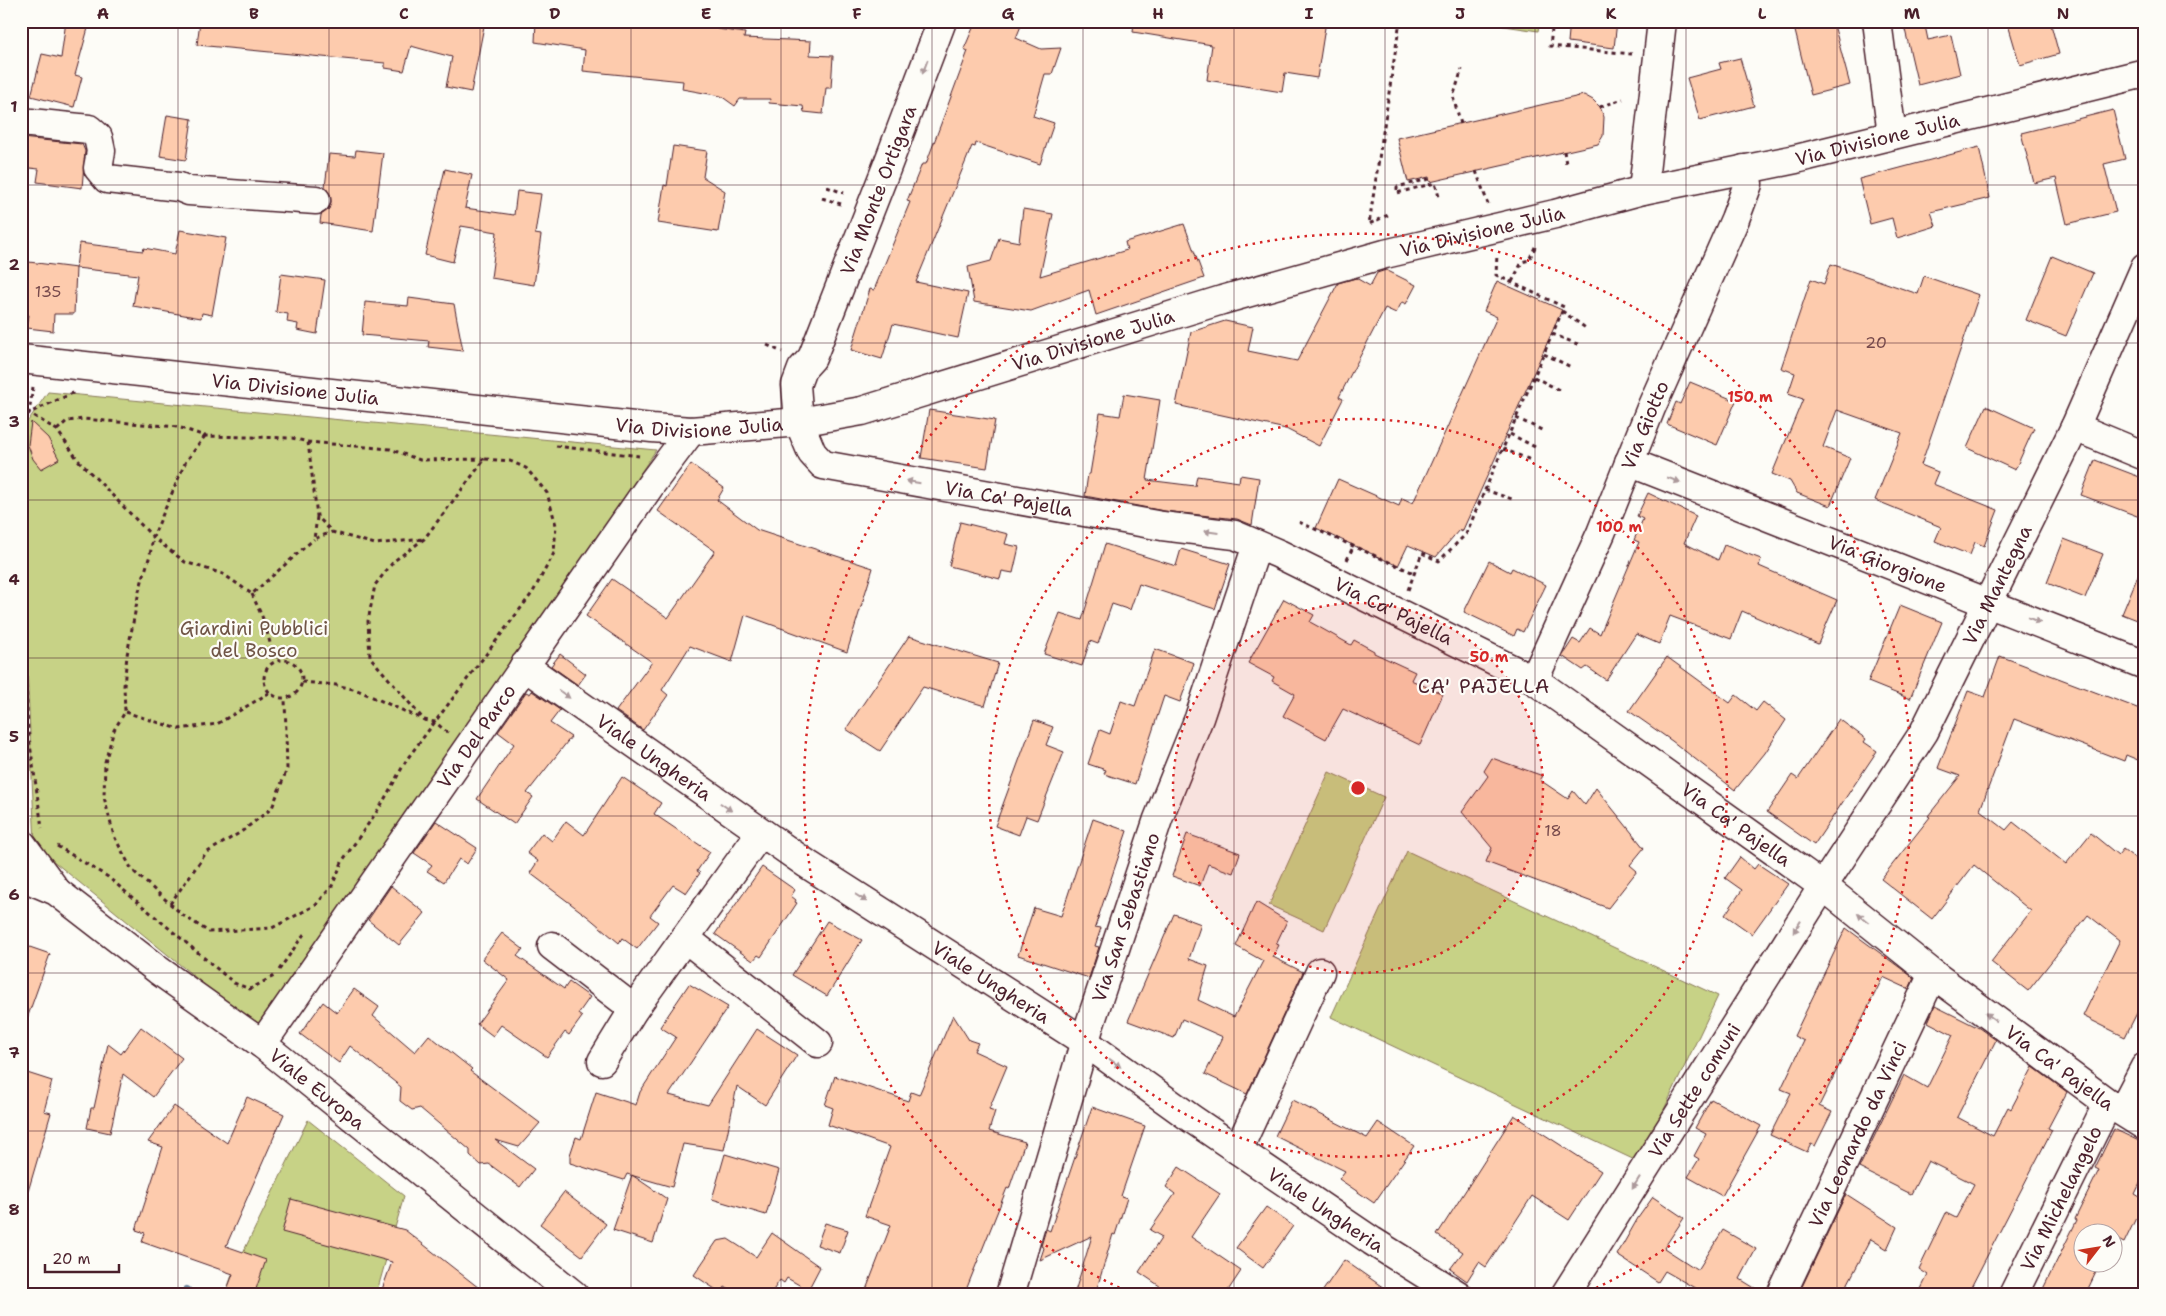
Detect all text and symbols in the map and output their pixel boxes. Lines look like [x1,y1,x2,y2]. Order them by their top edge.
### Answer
text: A [97,3,109,24]
text: B [249,3,259,24]
text: C [399,3,409,24]
text: D [549,3,561,24]
text: E [701,3,711,24]
text: F [852,3,862,24]
text: G [1002,3,1015,24]
text: H [1152,3,1164,24]
text: I [1305,3,1314,24]
text: J [1455,3,1465,24]
text: K [1606,3,1617,24]
text: L [1758,3,1767,24]
text: M [1904,3,1921,24]
text: N [2057,3,2069,24]
one-way arrow [921,60,929,75]
text: 1 [10,96,18,117]
street label: Via Monte Ortigara [835,102,922,279]
street label: Via Divisione Julia [1793,107,1962,172]
street label: Via Divisione Julia [1397,200,1568,263]
text: 2 [8,254,20,275]
house number: 135 [35,281,61,302]
street label: Via Divisione Julia [1009,303,1178,377]
house number: 20 [1865,332,1887,353]
street label: Via Divisione Julia [210,368,381,411]
street label: Via Giotto [1616,377,1675,473]
text: 150 m [1727,387,1773,407]
text: 3 [8,411,20,432]
street label: Via Divisione Julia [614,411,784,444]
street label: Via Ca' Pajella [943,475,1075,523]
one-way arrow [1667,476,1681,484]
one-way arrow [904,478,920,486]
text: 100 m [1596,517,1642,537]
street label: Via Mantegna [1957,521,2038,649]
one-way arrow [1203,528,1219,536]
street label: Via Giorgione [1825,530,1951,599]
text: 4 [8,569,20,590]
street label: Via Ca' Pajella [1330,571,1457,651]
park label: Giardini Pubblici del Bosco [180,616,328,663]
one-way arrow [2026,617,2041,625]
text: 50 m [1470,647,1509,667]
district label: CA' PAJELLA [1418,673,1550,699]
street label: Via Del Parco [431,679,521,793]
one-way arrow [558,689,571,699]
street label: Viale Ungheria [591,708,717,807]
text: 5 [9,726,19,747]
street label: Via Ca' Pajella [1676,777,1796,872]
centre of rings [1349,779,1367,797]
one-way arrow [720,802,733,812]
house number: 18 [1544,820,1562,841]
street label: Via San Sebastiano [1086,829,1166,1005]
text: 6 [8,884,20,905]
one-way arrow [854,894,867,903]
one-way arrow [1856,912,1869,923]
one-way arrow [1792,921,1802,934]
street label: Viale Ungheria [927,935,1055,1029]
one-way arrow [1984,1012,1998,1022]
street label: Via Sette comuni [1643,1019,1746,1163]
street label: Via Ca' Pajella [2000,1019,2119,1117]
street label: Via Leonardo da Vinci [1803,1037,1913,1232]
text: 7 [8,1042,20,1063]
street label: Viale Europa [264,1043,371,1135]
one-way arrow [1108,1058,1122,1068]
street label: Via Michelangelo [2015,1122,2108,1275]
street label: Viale Ungheria [1262,1162,1389,1258]
one-way arrow [1632,1177,1641,1190]
text: 8 [8,1199,20,1220]
north arrow [2074,1224,2124,1274]
text: N [2099,1232,2120,1251]
scale bar [45,1241,119,1273]
text: 20 m [52,1249,91,1269]

